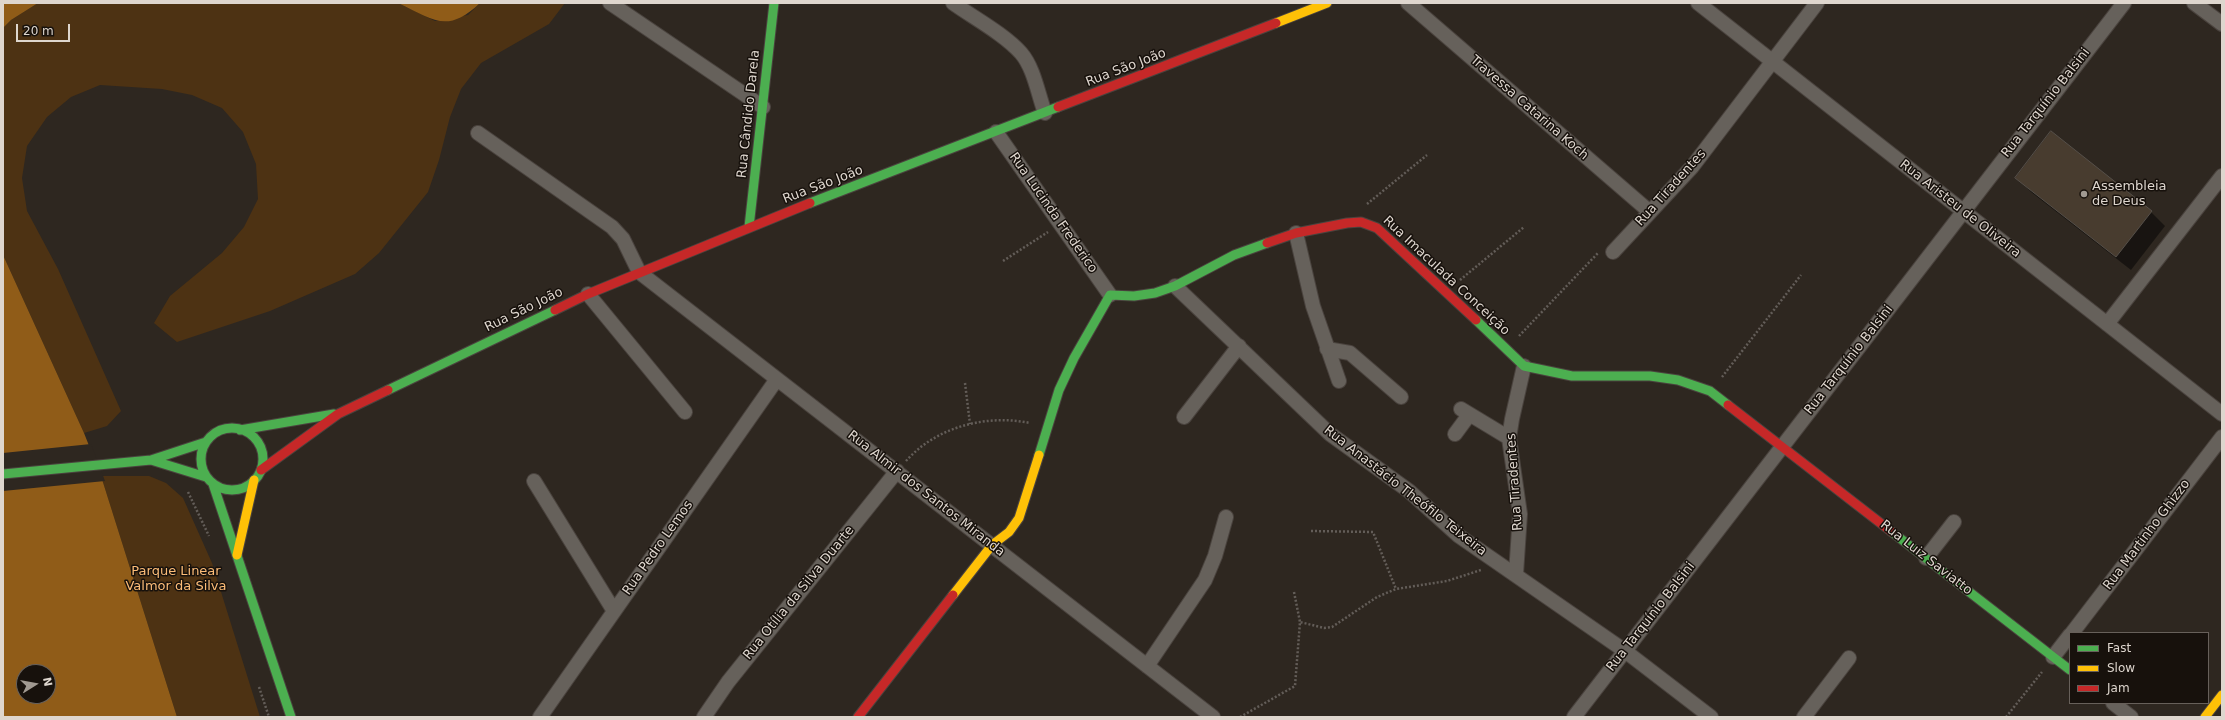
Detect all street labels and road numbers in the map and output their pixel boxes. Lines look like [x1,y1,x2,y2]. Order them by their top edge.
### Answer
street label: Rua Tarquínio Balsini [1998,45,2094,161]
street label: Rua São João [1084,46,1168,90]
street label: Rua Cândido Darela [735,49,763,179]
street label: Travessa Catarina Koch [1467,52,1591,164]
street label: Rua Tiradentes [1633,147,1709,229]
street label: Rua Lucinda Frederico [1006,150,1100,276]
street label: Rua Aristeu de Oliveira [1896,157,2024,261]
street label: Rua São João [781,163,865,207]
street label: Rua Imaculada Conceição [1379,213,1513,339]
street label: Rua São João [482,284,566,336]
street label: Rua Tarquínio Balsini [1801,302,1897,418]
street label: Rua Anastácio Theófilo Teixeira [1321,423,1489,559]
street label: Rua Almir dos Santos Miranda [844,428,1008,560]
street label: Rua Tiradentes [1504,433,1526,531]
street label: Rua Martinho Ghizzo [2100,477,2194,593]
street label: Rua Pedro Lemos [620,498,696,598]
street label: Rua Luiz Saviatto [1877,517,1975,599]
street label: Rua Otília da Silva Duarte [740,523,858,663]
street label: Rua Tarquínio Balsini [1603,559,1699,675]

